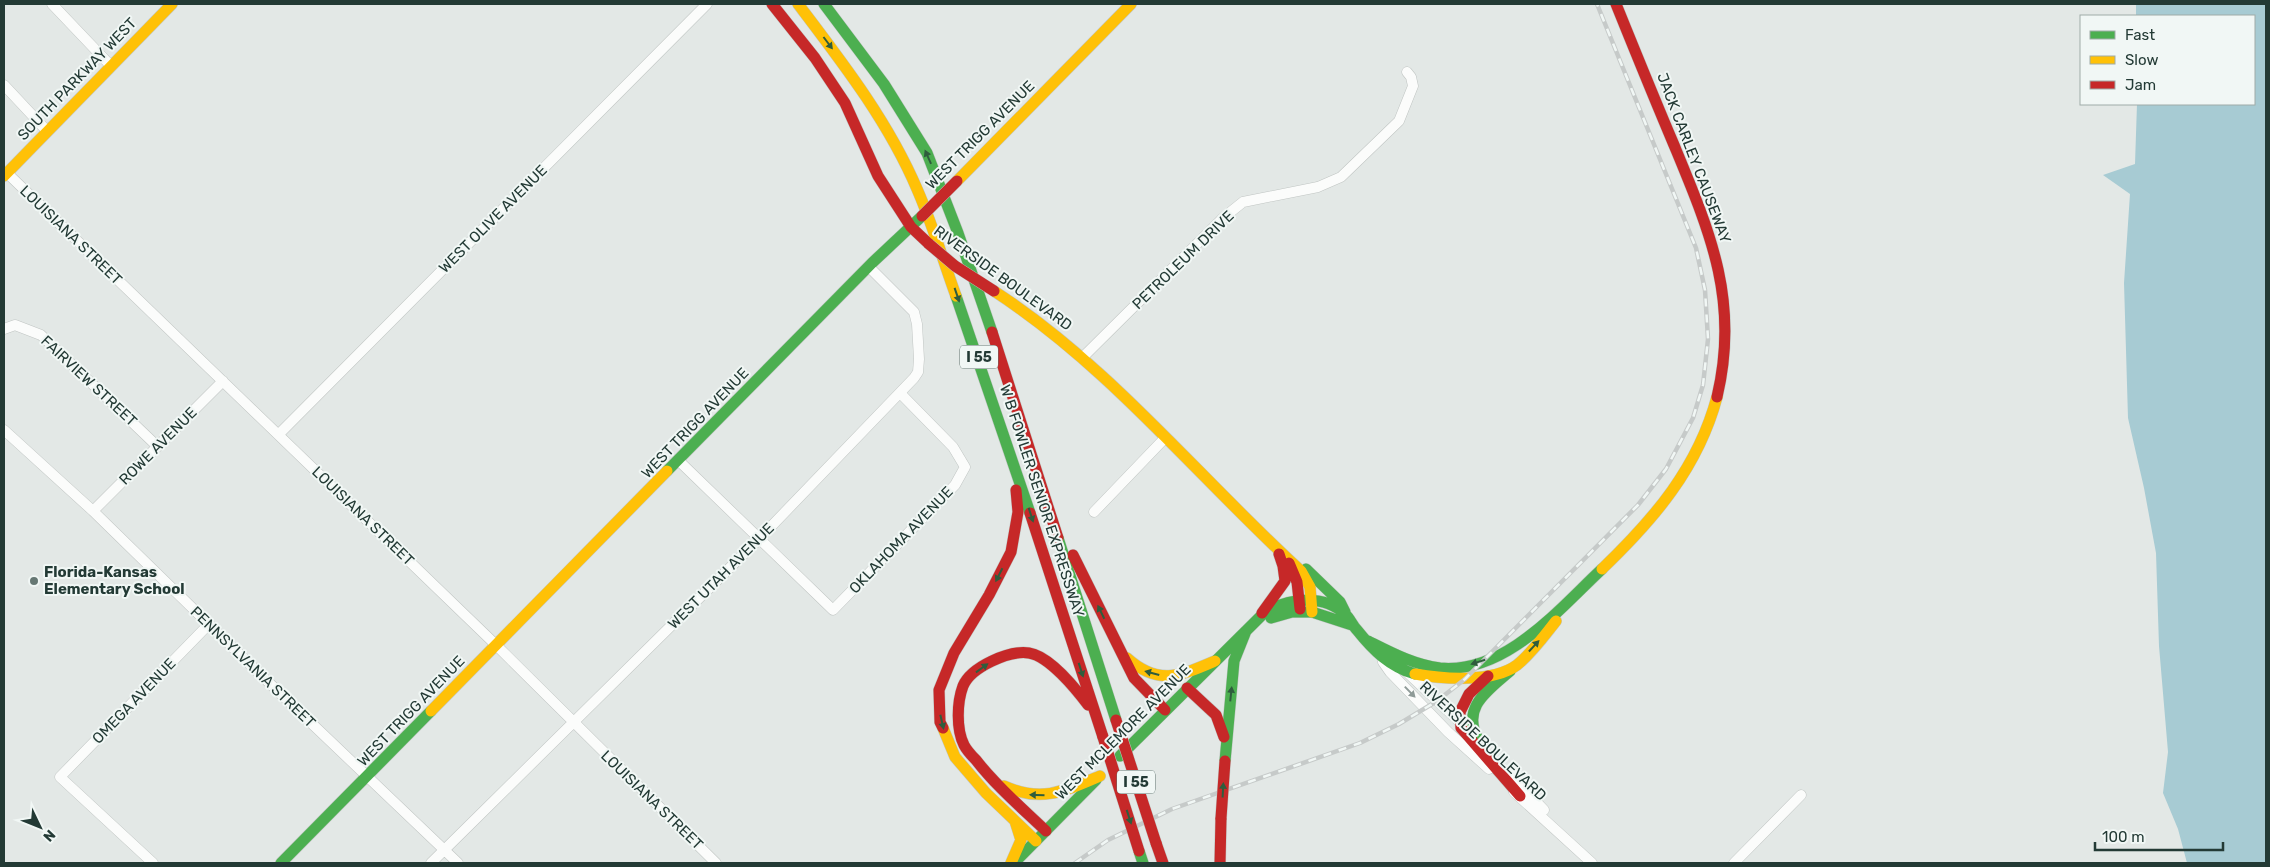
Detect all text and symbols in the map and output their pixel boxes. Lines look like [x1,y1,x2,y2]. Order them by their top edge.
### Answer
street label: SOUTH PARKWAY WEST [14,14,140,144]
legend [2080,15,2255,105]
text: Fast [2125,26,2155,44]
one-way arrow [823,36,833,50]
text: Slow [2125,51,2158,69]
street label: JACK CARLEY CAUSEWAY [1653,70,1735,246]
text: Jam [2125,76,2156,94]
street label: WEST TRIGG AVENUE [922,77,1038,193]
one-way arrow [924,150,932,164]
street label: WEST OLIVE AVENUE [435,161,551,277]
street label: LOUISIANA STREET [16,182,126,289]
street label: PETROLEUM DRIVE [1128,207,1238,313]
street label: RIVERSIDE BOULEVARD [930,222,1076,334]
one-way arrow [953,288,961,303]
street label: FAIRVIEW STREET [37,332,141,430]
road number: I 55 [960,346,998,368]
street label: WEST TRIGG AVENUE [638,364,752,482]
street label: W B FOWLER SENIOR EXPRESSWAY [996,382,1088,620]
street label: ROWE AVENUE [115,403,201,489]
street label: LOUISIANA STREET [308,463,418,570]
street label: OKLAHOMA AVENUE [845,483,957,597]
one-way arrow [1027,508,1035,523]
street label: WEST UTAH AVENUE [664,519,778,633]
place label: Florida-Kansas Elementary School [44,563,185,598]
one-way arrow [995,568,1003,582]
marker: Florida-Kansas Elementary School [28,575,40,587]
street label: PENNSYLVANIA STREET [187,603,319,732]
one-way arrow [1097,605,1105,619]
one-way arrow [1528,640,1539,653]
street label: WEST TRIGG AVENUE [354,652,468,770]
street label: OMEGA AVENUE [89,654,179,748]
one-way arrow [1470,659,1485,667]
street label: WEST MCLEMORE AVENUE [1051,660,1195,804]
one-way arrow [1078,662,1086,677]
one-way arrow [975,663,989,673]
one-way arrow [1144,669,1159,677]
street label: RIVERSIDE BOULEVARD [1416,678,1550,804]
one-way arrow [1227,686,1235,702]
one-way arrow [1403,686,1415,698]
one-way arrow [938,715,946,730]
street label: LOUISIANA STREET [597,747,707,854]
road number: I 55 [1117,770,1155,794]
one-way arrow [1220,781,1228,797]
one-way arrow [1029,791,1045,799]
north arrow [15,802,65,852]
one-way arrow [1125,810,1133,825]
scale bar [2095,820,2222,852]
text: N [39,826,59,845]
text: 100 m [2102,828,2144,846]

